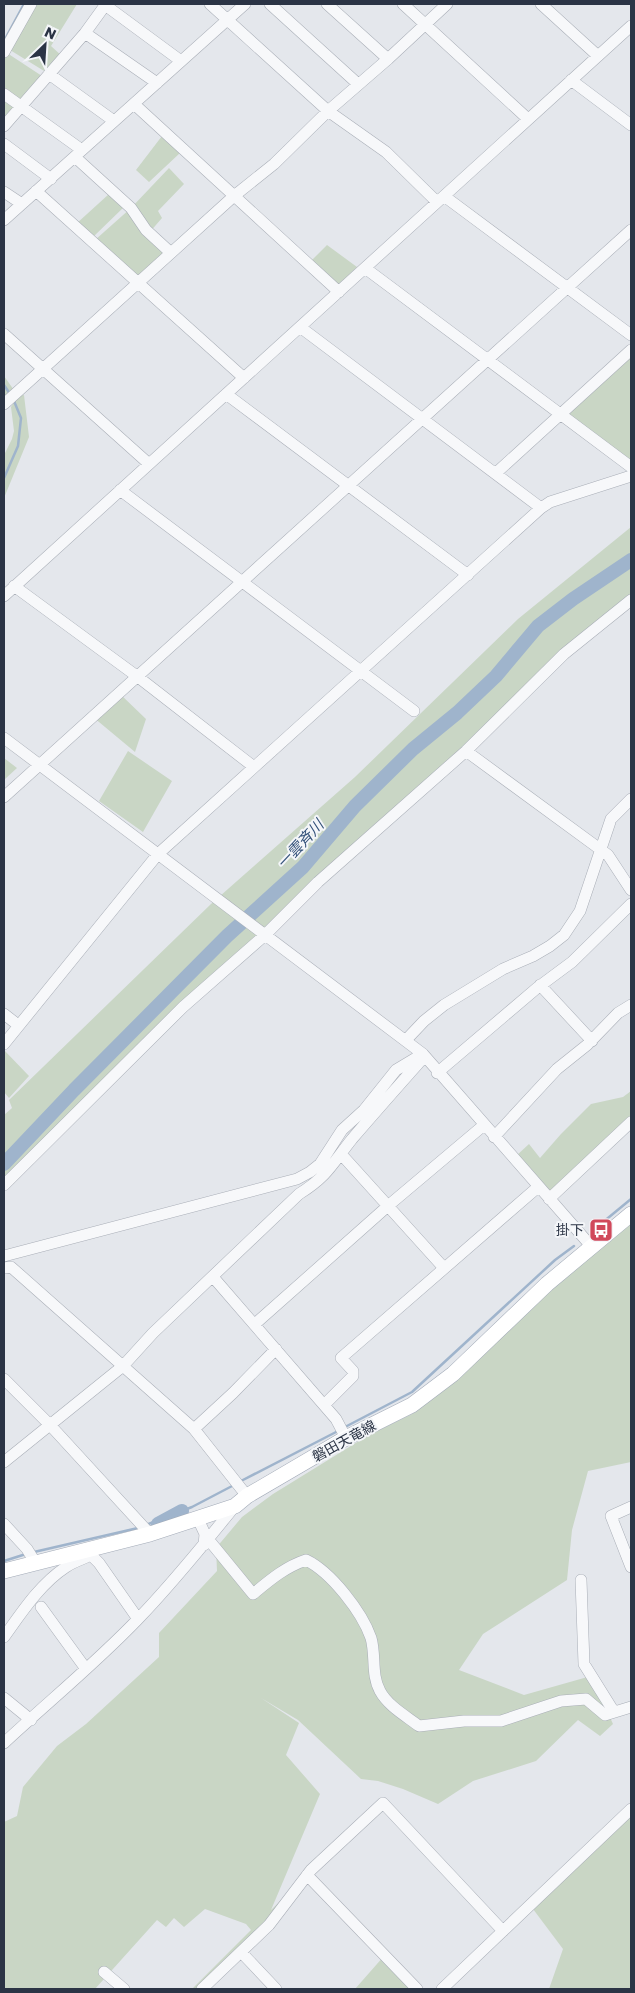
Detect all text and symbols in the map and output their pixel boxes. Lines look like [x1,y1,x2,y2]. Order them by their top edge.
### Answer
north arrow [20,20,70,70]
text: N [41,22,59,45]
water label: 一雲斉川 [272,813,329,873]
bus stop icon: 掛下 [588,1217,614,1243]
place label: 掛下 [556,1220,584,1240]
street label: 磐田天竜線 [309,1415,379,1467]

